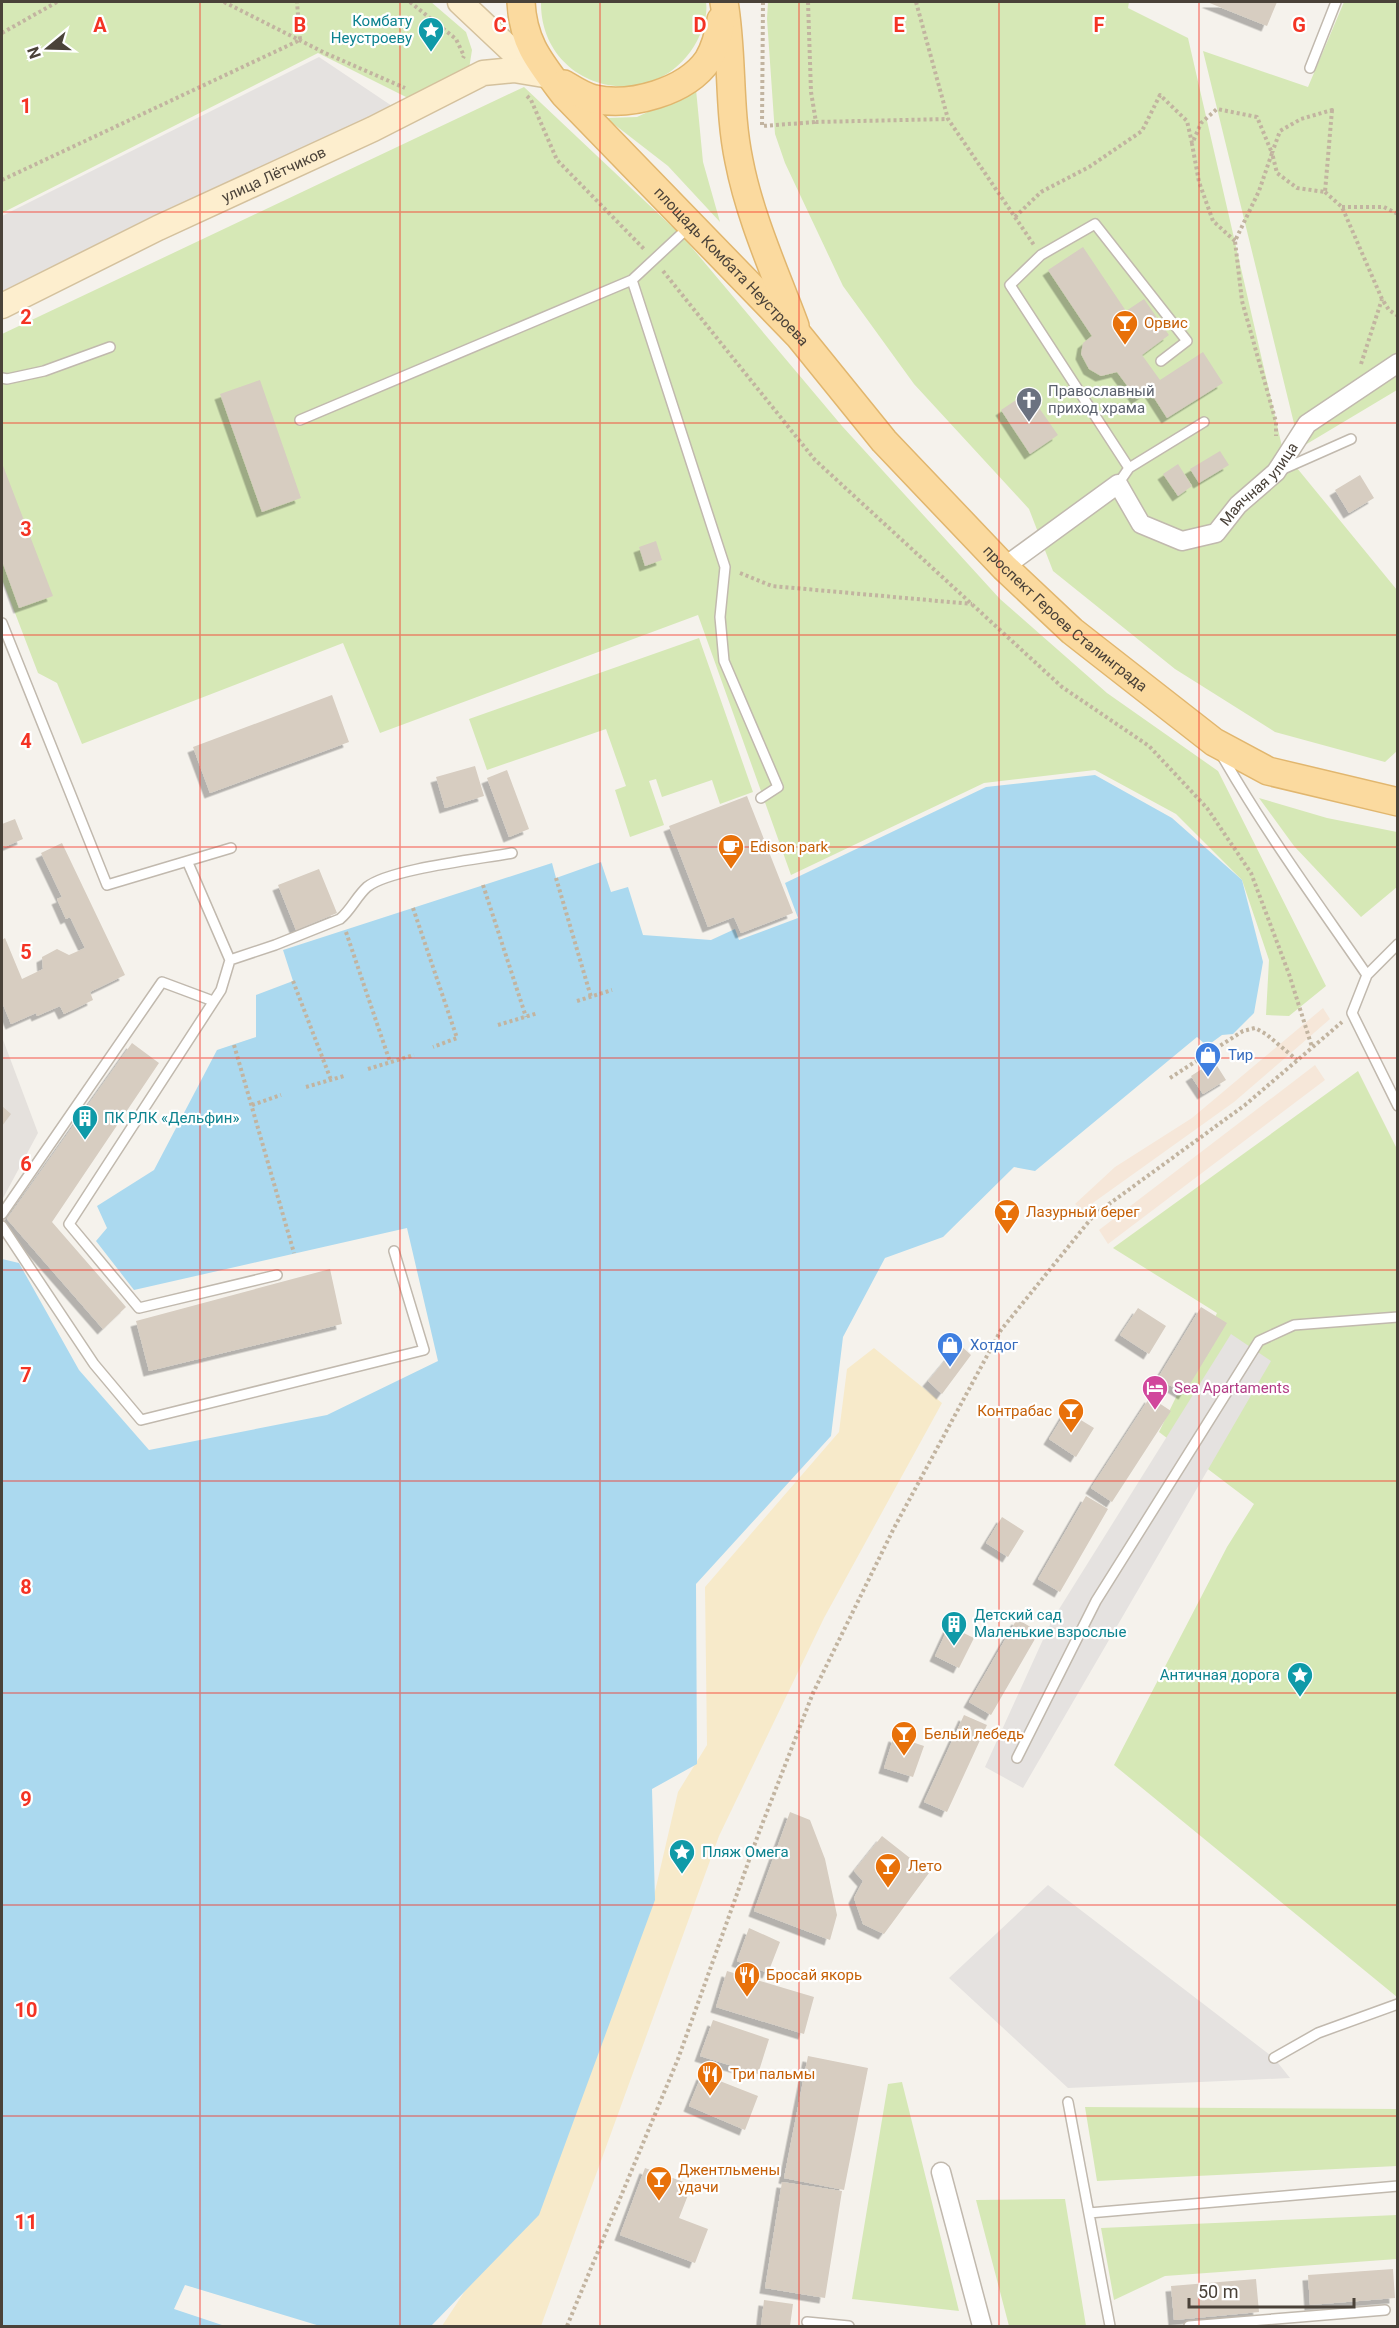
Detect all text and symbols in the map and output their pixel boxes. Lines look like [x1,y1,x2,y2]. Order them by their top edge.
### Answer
place label: Комбату Неустроеву [331,12,412,47]
text: A [93,13,107,37]
text: B [294,13,306,37]
text: C [493,13,507,37]
text: D [694,13,707,37]
text: E [893,13,905,37]
text: F [1094,13,1105,37]
text: G [1292,13,1306,37]
place icon: Комбату Неустроеву [416,15,446,53]
north arrow [18,18,78,78]
text: N [23,44,45,61]
text: 1 [20,94,32,118]
street label: улица Лётчиков [219,143,329,206]
street label: площадь Комбата Неустроева [650,183,812,350]
text: 2 [20,305,32,329]
bar icon: Орвис [1110,308,1140,346]
place label: Орвис [1144,314,1188,332]
place label: Православный приход храма [1048,382,1155,417]
church icon: Православный приход храма [1014,385,1044,423]
street label: Маячная улица [1216,439,1302,529]
text: 3 [20,517,32,541]
street label: проспект Героев Сталинграда [979,542,1151,695]
text: 4 [20,729,32,753]
cafe icon: Edison park [716,832,746,870]
place label: Edison park [750,838,828,856]
text: 5 [20,940,32,964]
shop icon: Тир [1193,1040,1223,1078]
place label: Тир [1228,1046,1253,1064]
building icon: ПК РЛК «Дельфин» [70,1103,100,1141]
place label: ПК РЛК «Дельфин» [104,1109,239,1127]
text: 6 [20,1152,32,1176]
bar icon: Лазурный берег [992,1197,1022,1235]
place label: Лазурный берег [1026,1203,1140,1221]
shop icon: Хотдог [935,1330,965,1368]
place label: Хотдог [970,1336,1019,1354]
text: 7 [20,1363,32,1387]
hotel icon: Sea Apartaments [1140,1373,1170,1411]
place label: Sea Apartaments [1174,1379,1290,1397]
bar icon: Контрабас [1056,1396,1086,1434]
place label: Контрабас [977,1402,1052,1420]
text: 8 [20,1575,32,1599]
place label: Детский сад Маленькие взрослые [974,1606,1126,1641]
building icon: Детский сад Маленькие взрослые [939,1609,969,1647]
place icon: Античная дорога [1285,1660,1315,1698]
place label: Античная дорога [1160,1666,1280,1684]
bar icon: Белый лебедь [889,1719,919,1757]
place label: Белый лебедь [924,1725,1024,1743]
text: 9 [20,1787,32,1811]
place icon: Пляж Омега [667,1837,697,1875]
place label: Пляж Омега [702,1843,789,1861]
bar icon: Лето [873,1851,903,1889]
place label: Лето [908,1857,942,1875]
restaurant icon: Бросай якорь [732,1960,762,1998]
place label: Бросай якорь [766,1966,862,1984]
text: 10 [15,1998,37,2022]
restaurant icon: Три пальмы [695,2059,725,2097]
place label: Три пальмы [730,2065,815,2083]
place label: Джентльмены удачи [678,2161,780,2196]
bar icon: Джентльмены удачи [644,2164,674,2202]
text: 11 [15,2210,37,2234]
scale bar [1189,2271,1354,2309]
text: 50 m [1198,2281,1238,2302]

